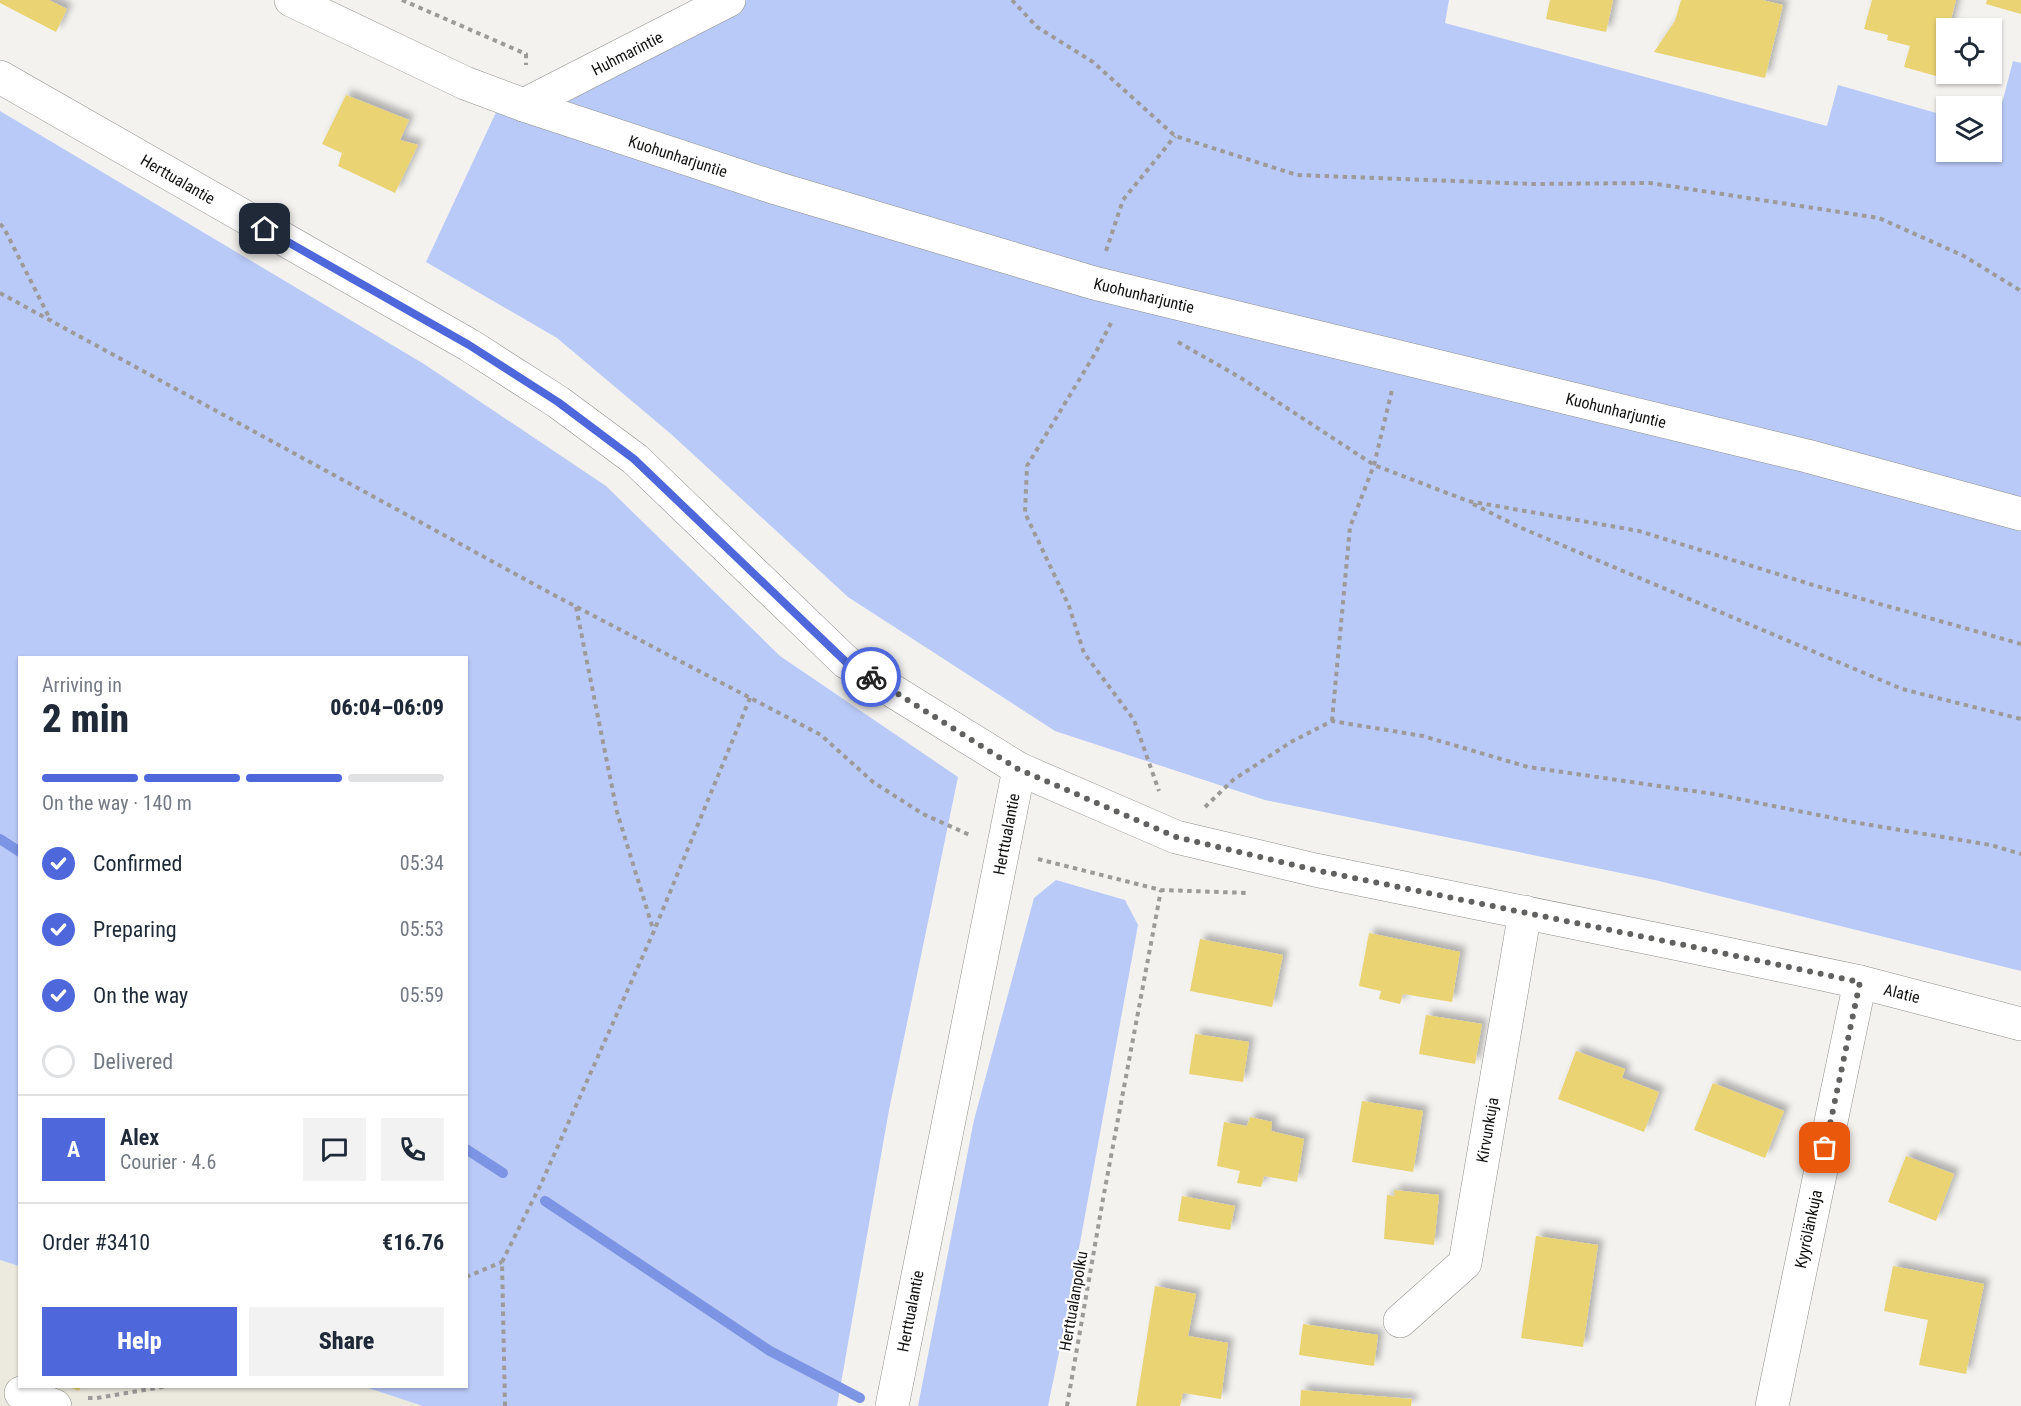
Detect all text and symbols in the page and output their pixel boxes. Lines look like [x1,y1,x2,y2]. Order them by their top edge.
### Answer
map controls [1936,18,2002,162]
button: locate [1936,18,2002,84]
street label: Huhmarintie [588,27,666,79]
button: layers [1936,96,2002,162]
street label: Kuohunharjuntie [626,132,730,181]
street label: Herttualantie [137,151,218,208]
pin [239,203,290,254]
icon: home [248,212,281,245]
street label: Kuohunharjuntie [1092,274,1196,317]
street label: Kuohunharjuntie [1564,389,1668,432]
courier [841,647,901,707]
icon: bike [855,661,888,694]
text: Arriving in [42,673,122,697]
text: 06:04–06:09 [330,695,444,720]
text: 2 min [42,696,129,742]
text: On the way · 140 m [42,791,192,815]
street label: Herttualantie [989,792,1024,876]
icon: check [42,847,75,880]
text: Confirmed [93,851,182,876]
text: 05:34 [400,851,444,875]
icon: check [42,913,75,946]
text: Preparing [93,917,177,942]
text: 05:53 [400,917,444,941]
icon: check [42,979,75,1012]
street label: Alatie [1882,980,1922,1007]
text: On the way [93,983,188,1008]
text: 05:59 [400,983,444,1007]
text: Delivered [93,1049,173,1074]
street label: Kirvunkuja [1472,1096,1503,1164]
button: chat [303,1118,366,1181]
button: phone [381,1118,444,1181]
pin [1799,1122,1850,1173]
text: Alex [120,1125,159,1150]
icon: bag [1808,1131,1841,1164]
text: A [67,1137,80,1162]
text: Courier · 4.6 [120,1150,216,1174]
street label: Kyyrölänkuja [1791,1188,1826,1270]
text: Order #3410 [42,1230,150,1255]
text: €16.76 [382,1230,444,1255]
street label: Herttualanpolku [1055,1250,1092,1353]
street label: Herttualantie [893,1269,928,1353]
button: Help [42,1307,237,1376]
button: Share [249,1307,444,1376]

